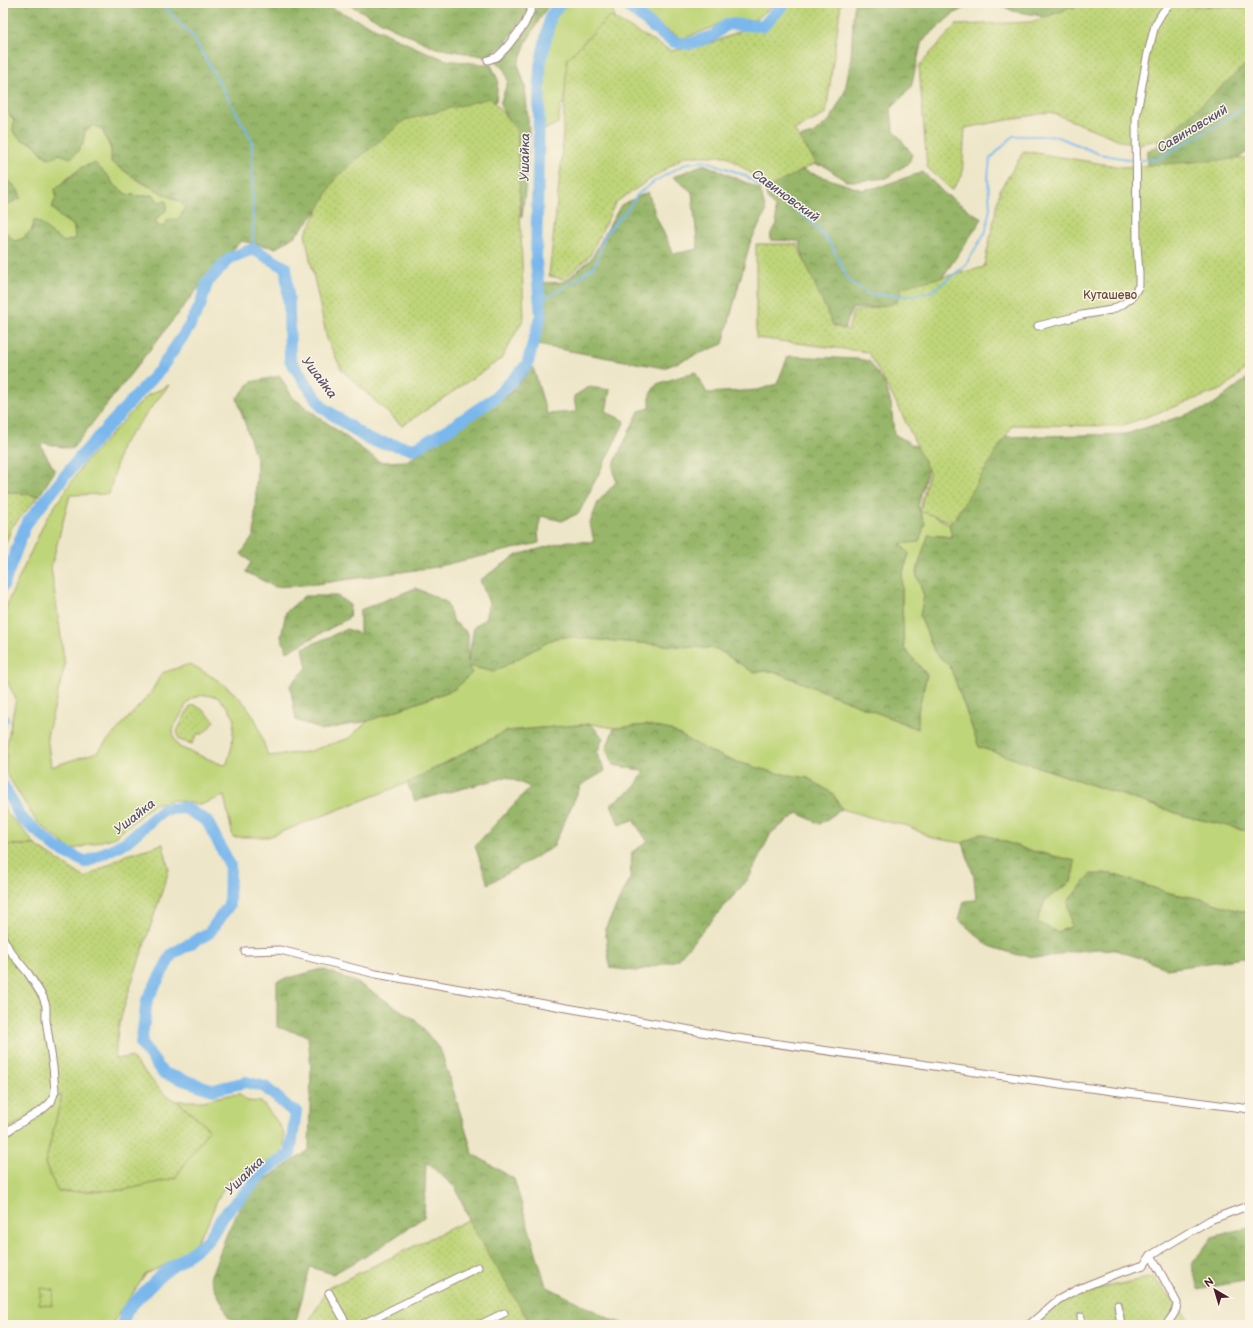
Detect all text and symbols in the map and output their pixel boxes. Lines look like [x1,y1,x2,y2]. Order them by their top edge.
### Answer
water label: Савиновский [1154,101,1231,156]
water label: Ушайка [517,132,533,181]
water label: Савиновский [749,166,823,226]
park label: Куташево [1083,288,1137,303]
water label: Ушайка [298,354,340,402]
water label: Ушайка [111,795,159,838]
water label: Ушайка [222,1153,268,1198]
north arrow [1195,1270,1235,1310]
text: N [1202,1275,1216,1290]

